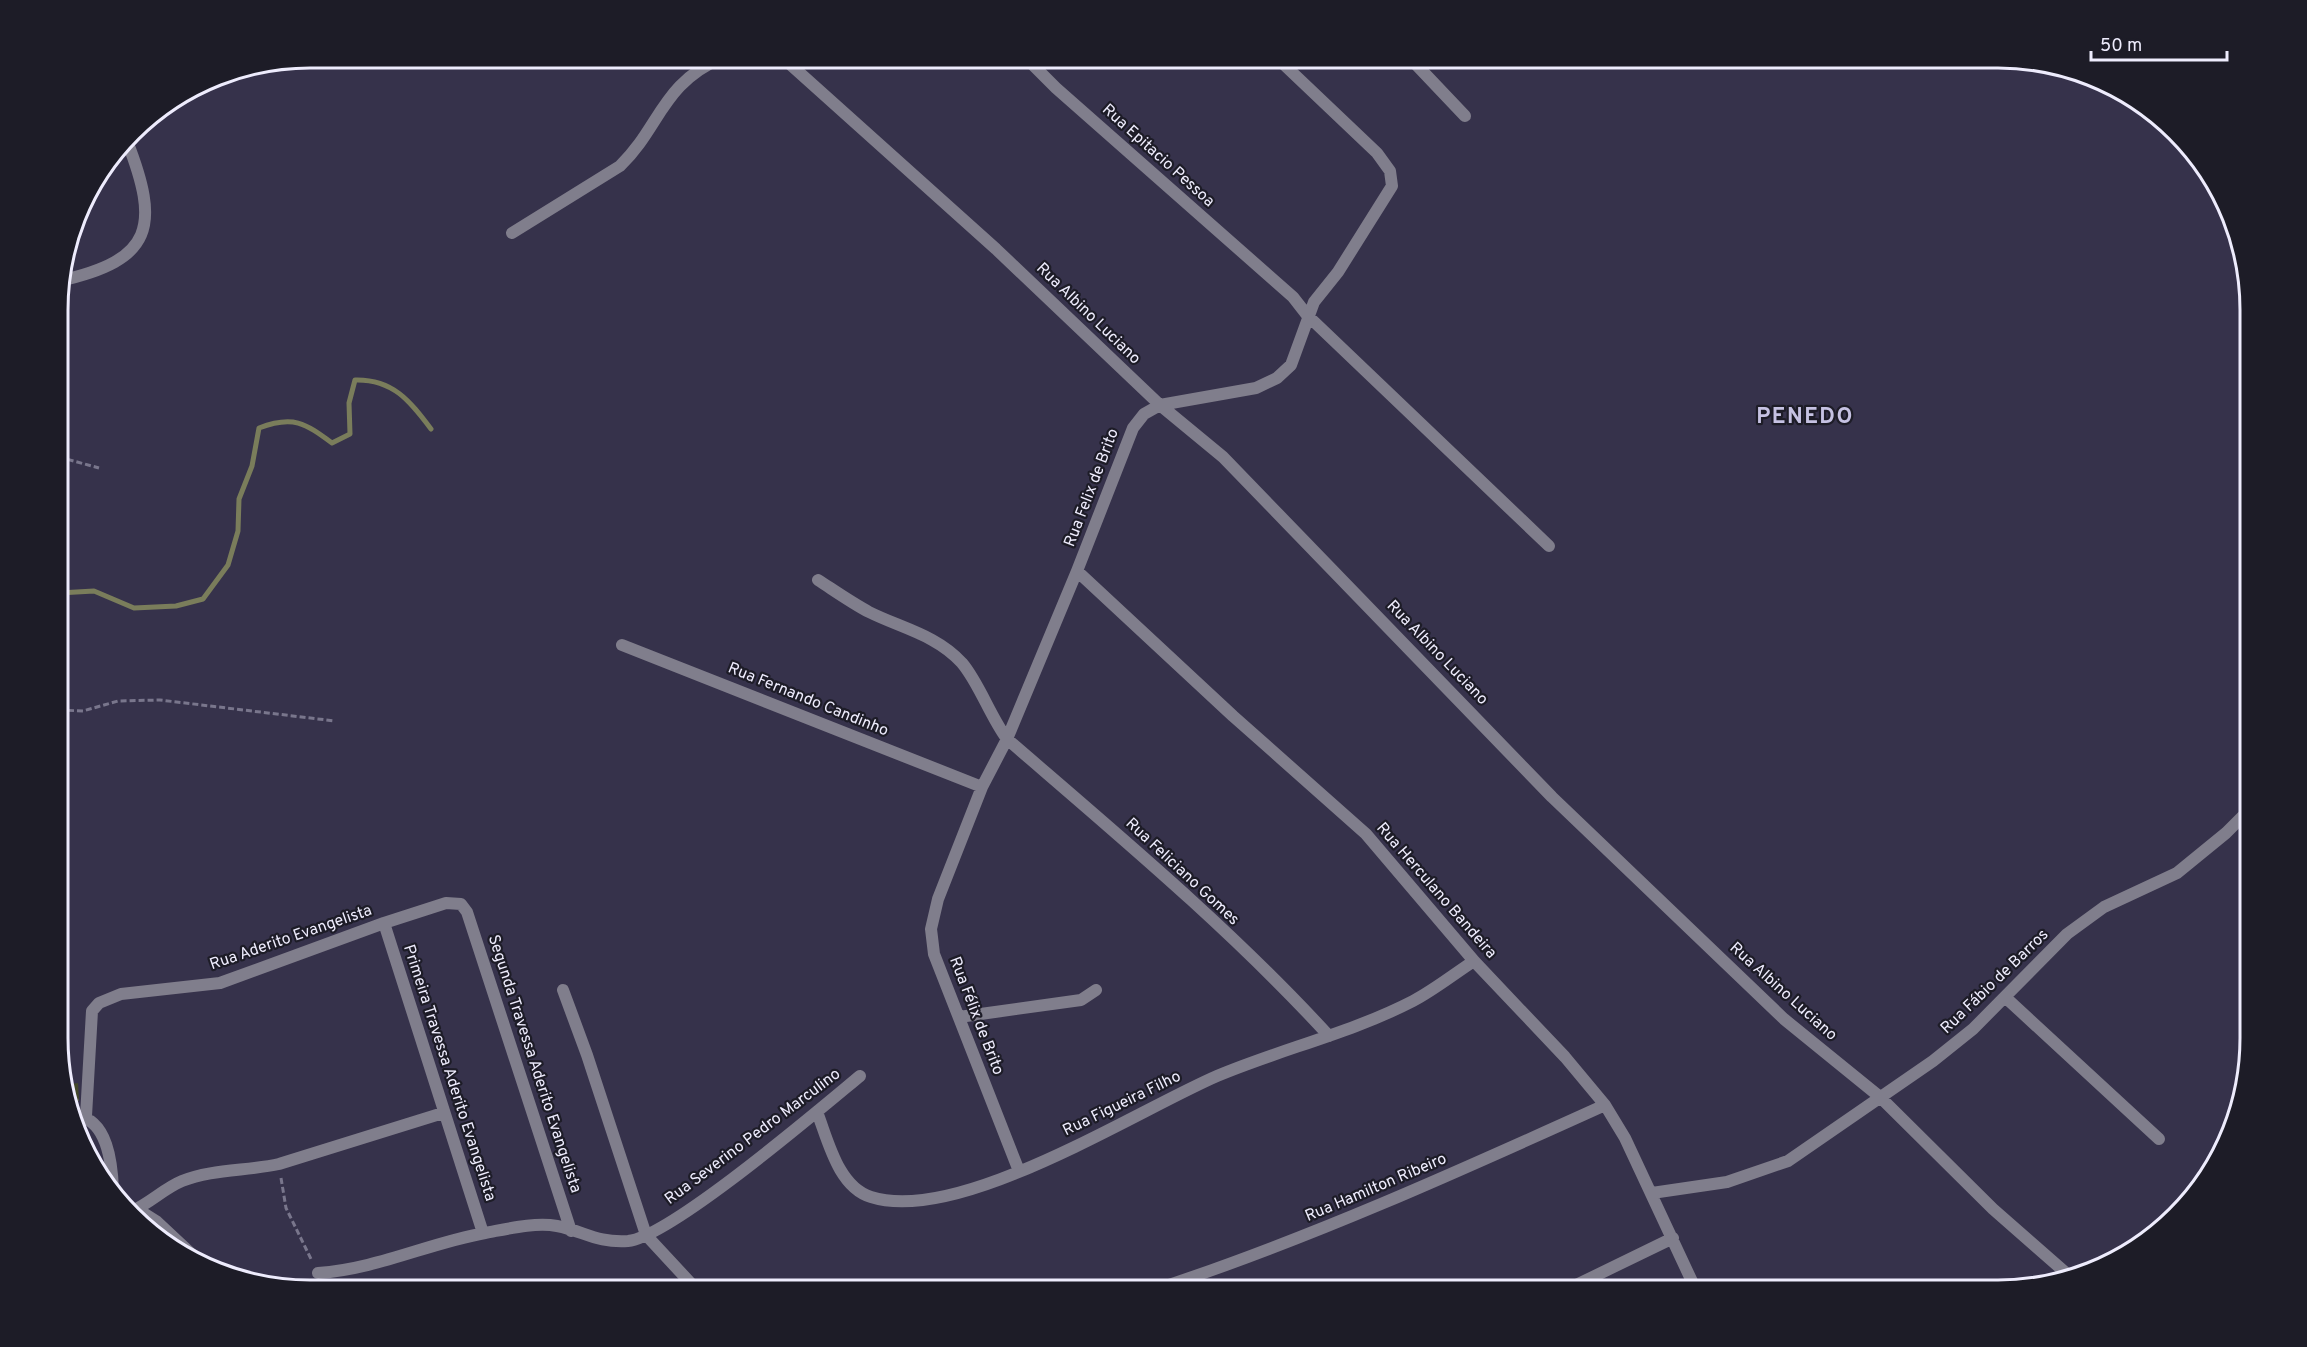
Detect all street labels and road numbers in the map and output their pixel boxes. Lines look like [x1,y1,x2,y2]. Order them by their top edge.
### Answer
street label: Rua Epitacio Pessoa [1098,100,1218,212]
street label: Rua Albino Luciano [1031,259,1145,369]
street label: Rua Felix de Brito [1060,426,1124,550]
street label: Rua Albino Luciano [1382,596,1492,710]
street label: Rua Fernando Candinho [725,659,891,741]
street label: Rua Feliciano Gomes [1121,814,1243,930]
street label: Rua Herculano Bandeira [1371,819,1501,963]
street label: Rua Aderito Evangelista [207,901,375,975]
street label: Rua Fábio de Barros [1937,925,2053,1039]
street label: Segunda Travessa Aderito Evangelista [483,932,585,1196]
street label: Rua Albino Luciano [1725,938,1841,1046]
street label: Primeira Travessa Aderito Evangelista [398,942,500,1204]
street label: Rua Félix de Brito [944,954,1008,1078]
street label: Rua Severino Pedro Marculino [661,1064,845,1210]
street label: Rua Figueira Filho [1060,1067,1184,1141]
street label: Rua Hamilton Ribeiro [1302,1149,1450,1227]

